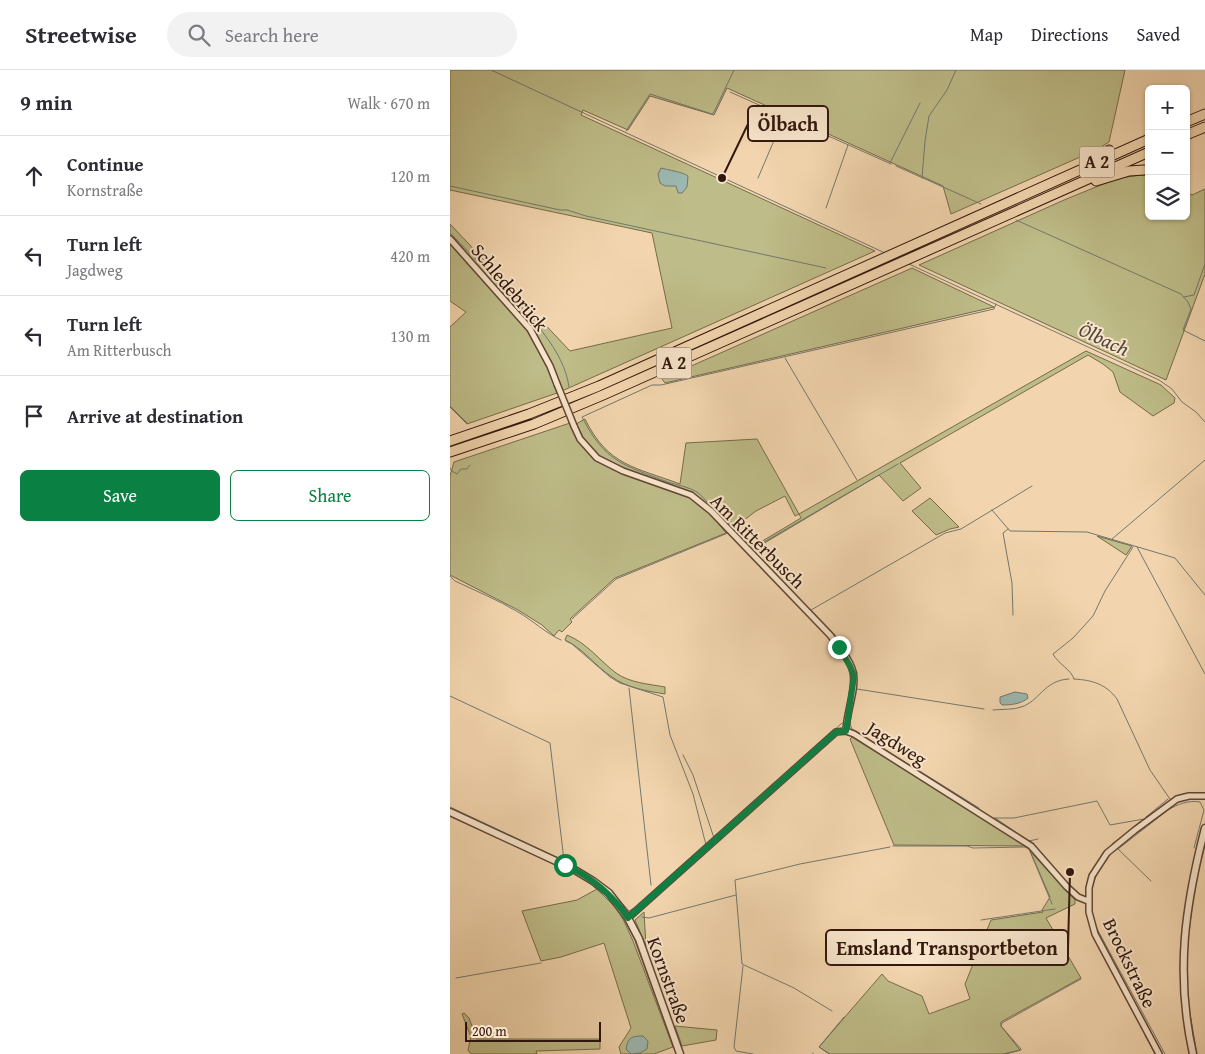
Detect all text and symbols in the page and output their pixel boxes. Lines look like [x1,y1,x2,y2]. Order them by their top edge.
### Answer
search box [167,12,517,57]
text: Streetwise [25,17,137,52]
icon: search [185,21,213,49]
text: Search here [225,21,319,49]
text: Map [970,21,1003,48]
text: Directions [1031,21,1108,48]
text: Saved [1136,21,1180,48]
map controls [1145,85,1190,220]
button: + [1145,85,1190,130]
text: 9 min [20,87,72,118]
text: Walk · 670 m [347,91,430,115]
callout: Ölbach [748,106,828,141]
text: Ölbach [758,109,819,138]
button: − [1145,130,1190,175]
road number: A 2 [1080,146,1114,178]
text: Continue [67,150,144,178]
icon: ahead [20,162,48,190]
text: 120 m [390,164,430,188]
button: layers [1145,175,1190,220]
text: Kornstraße [67,178,143,202]
text: Turn left [67,230,142,258]
street label: Schledebrück [465,237,555,337]
icon: left [20,242,48,270]
text: 420 m [390,244,430,268]
text: Jagdweg [67,258,123,282]
text: Turn left [67,310,142,338]
water label: Ölbach [1074,314,1134,363]
icon: left [20,322,48,350]
text: 130 m [390,324,430,348]
text: Am Ritterbusch [67,338,172,362]
road number: A 2 [656,348,692,378]
icon: arrive [20,402,48,430]
text: Arrive at destination [67,402,243,430]
button: Save [20,470,220,521]
button: Share [230,470,430,521]
street label: Am Ritterbusch [704,487,812,595]
route end [828,636,851,659]
street label: Jagdweg [860,713,933,773]
route start [554,854,577,877]
street label: Brockstraße [1096,913,1164,1013]
callout: Emsland Transportbeton [826,930,1068,965]
street label: Kornstraße [640,933,698,1027]
text: Emsland Transportbeton [836,933,1058,962]
scale bar [465,1019,601,1042]
text: 200 m [472,1021,507,1041]

